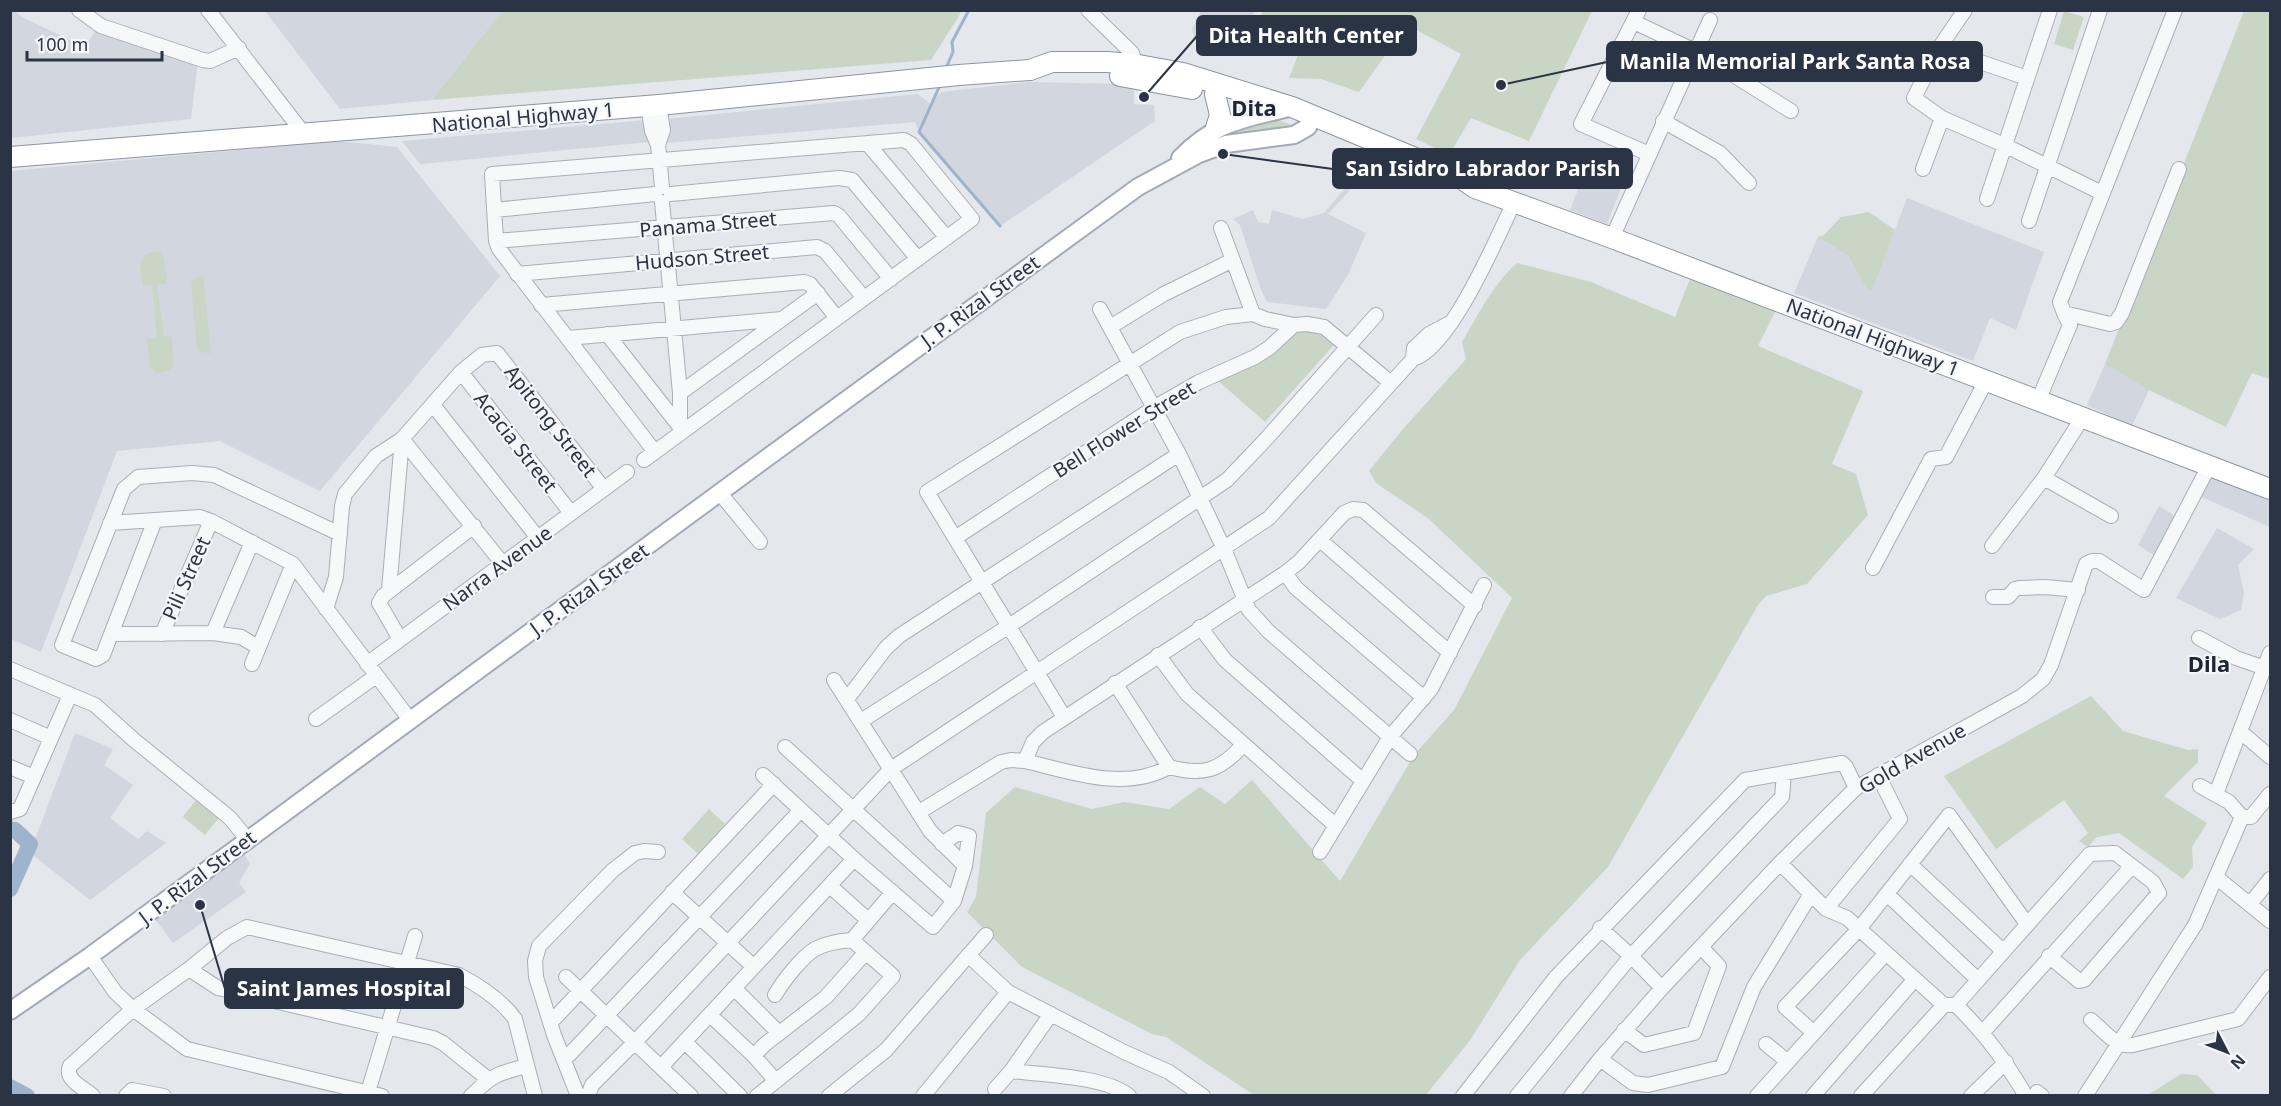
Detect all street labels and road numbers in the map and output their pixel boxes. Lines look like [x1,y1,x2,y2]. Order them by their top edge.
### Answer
street label: National Highway 1 [431,96,615,138]
street label: Panama Street [638,205,778,243]
street label: Hudson Street [634,238,770,276]
street label: J. P. Rizal Street [914,249,1045,354]
street label: National Highway 1 [1783,292,1963,382]
street label: Apitong Street [499,359,603,483]
street label: Bell Flower Street [1048,374,1200,484]
street label: Acacia Street [468,386,564,498]
street label: Narra Avenue [437,519,557,617]
street label: Pili Street [156,532,216,624]
street label: J. P. Rizal Street [523,537,654,642]
street label: Gold Avenue [1853,716,1971,800]
street label: J. P. Rizal Street [131,824,261,931]

